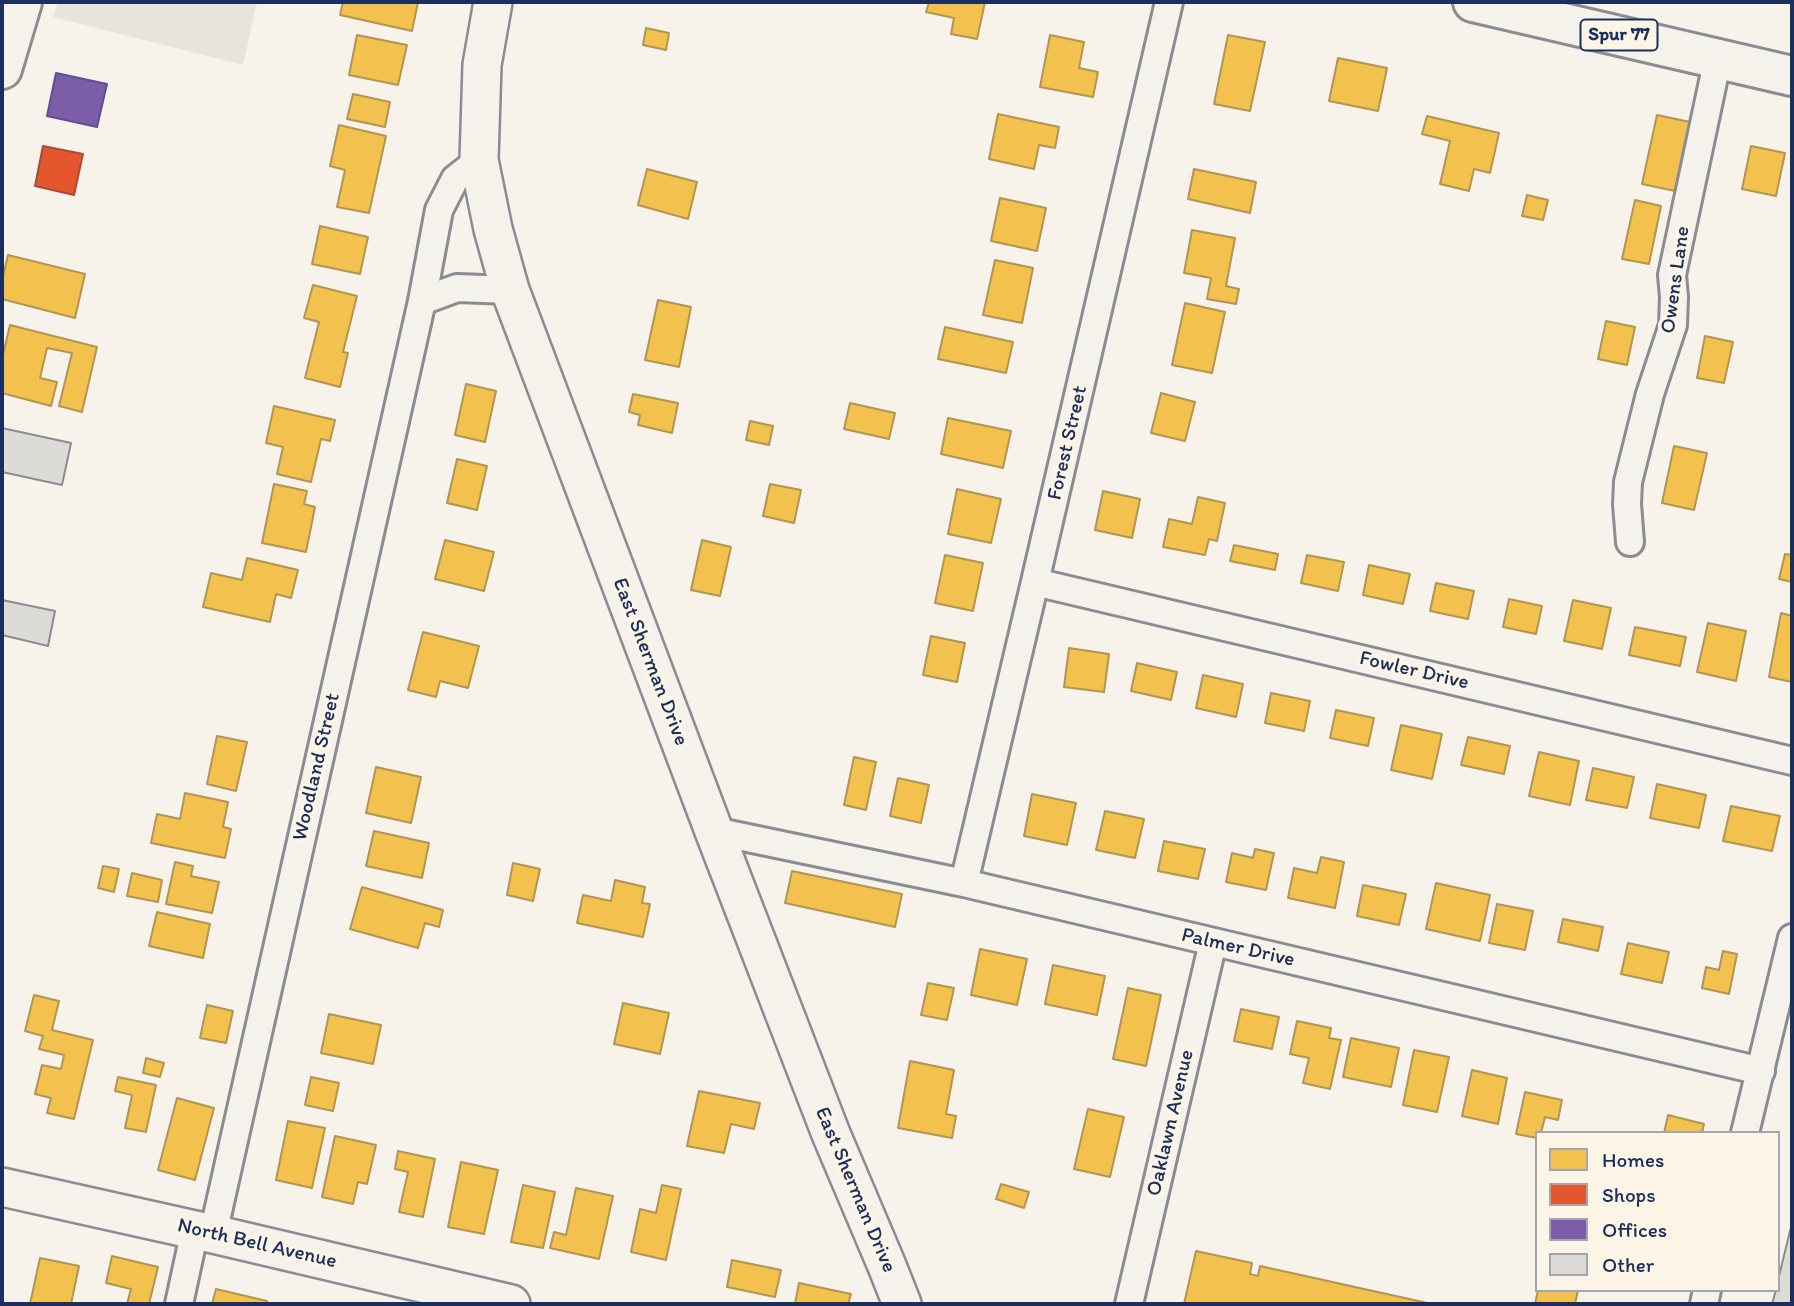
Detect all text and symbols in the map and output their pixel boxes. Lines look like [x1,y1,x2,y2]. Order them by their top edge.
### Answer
road number: Spur 77 [1580,20,1658,50]
street label: Owens Lane [1656,225,1696,335]
street label: Forest Street [1043,383,1093,503]
street label: East Sherman Drive [606,575,694,749]
street label: Fowler Drive [1357,646,1471,696]
street label: Woodland Street [288,691,346,843]
street label: Palmer Drive [1179,923,1297,973]
street label: Oaklawn Avenue [1142,1047,1200,1199]
street label: East Sherman Drive [809,1103,901,1277]
legend [1535,1131,1780,1292]
text: Homes [1602,1147,1664,1172]
text: Shops [1602,1182,1656,1207]
street label: North Bell Avenue [175,1213,339,1275]
text: Offices [1602,1217,1667,1242]
text: Other [1602,1252,1654,1277]

